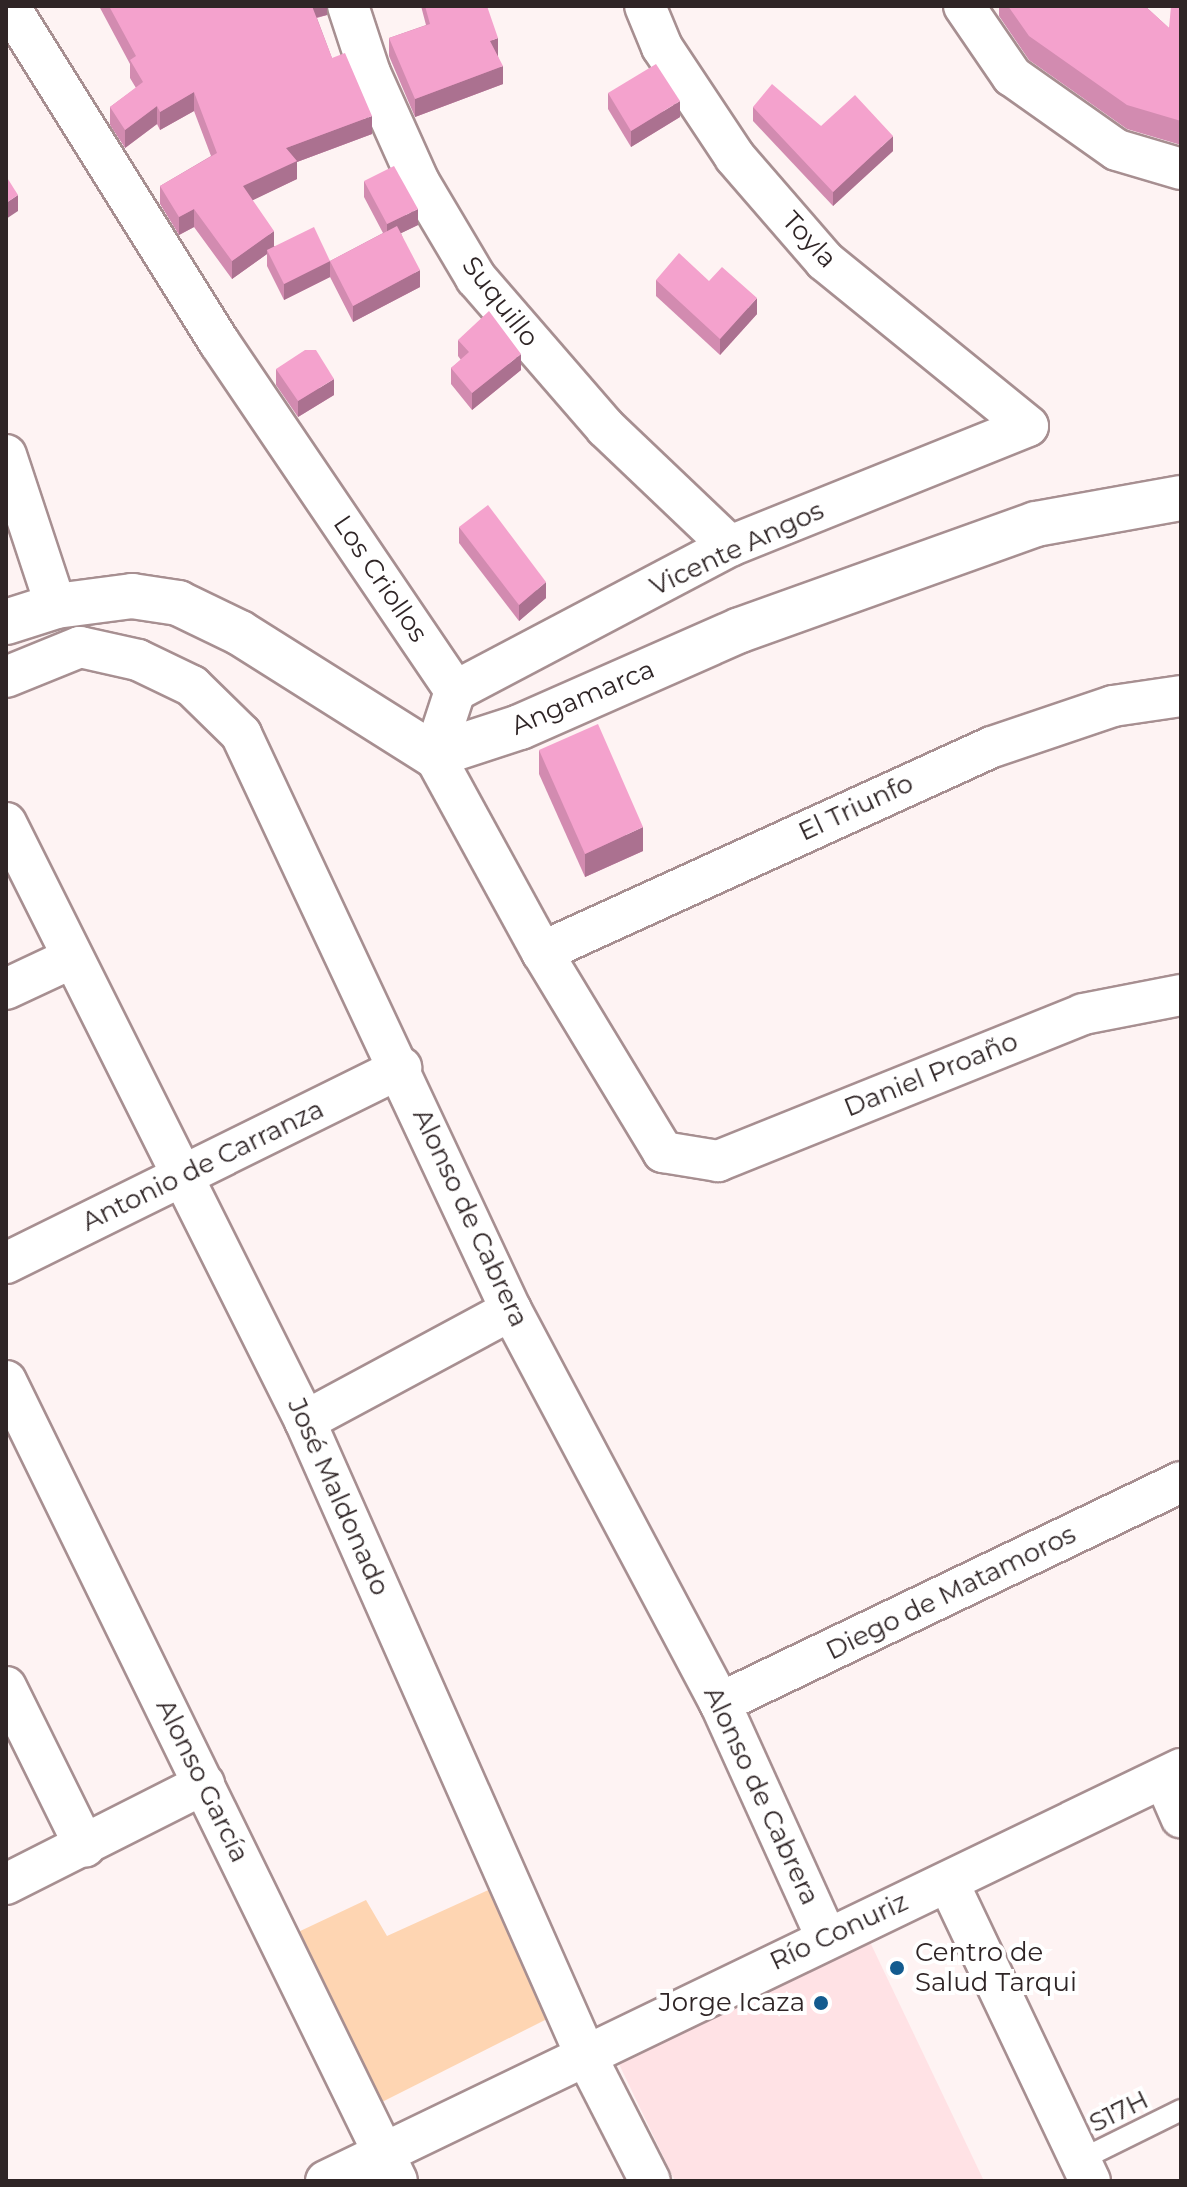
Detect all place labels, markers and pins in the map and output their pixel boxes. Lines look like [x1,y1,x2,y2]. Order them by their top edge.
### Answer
place label: Centro de Salud Tarqui [915,1937,1077,1998]
marker: Centro de Salud Tarqui [886,1957,908,1979]
place label: Jorge Icaza [659,1987,805,2019]
marker: Jorge Icaza [812,1994,830,2012]

